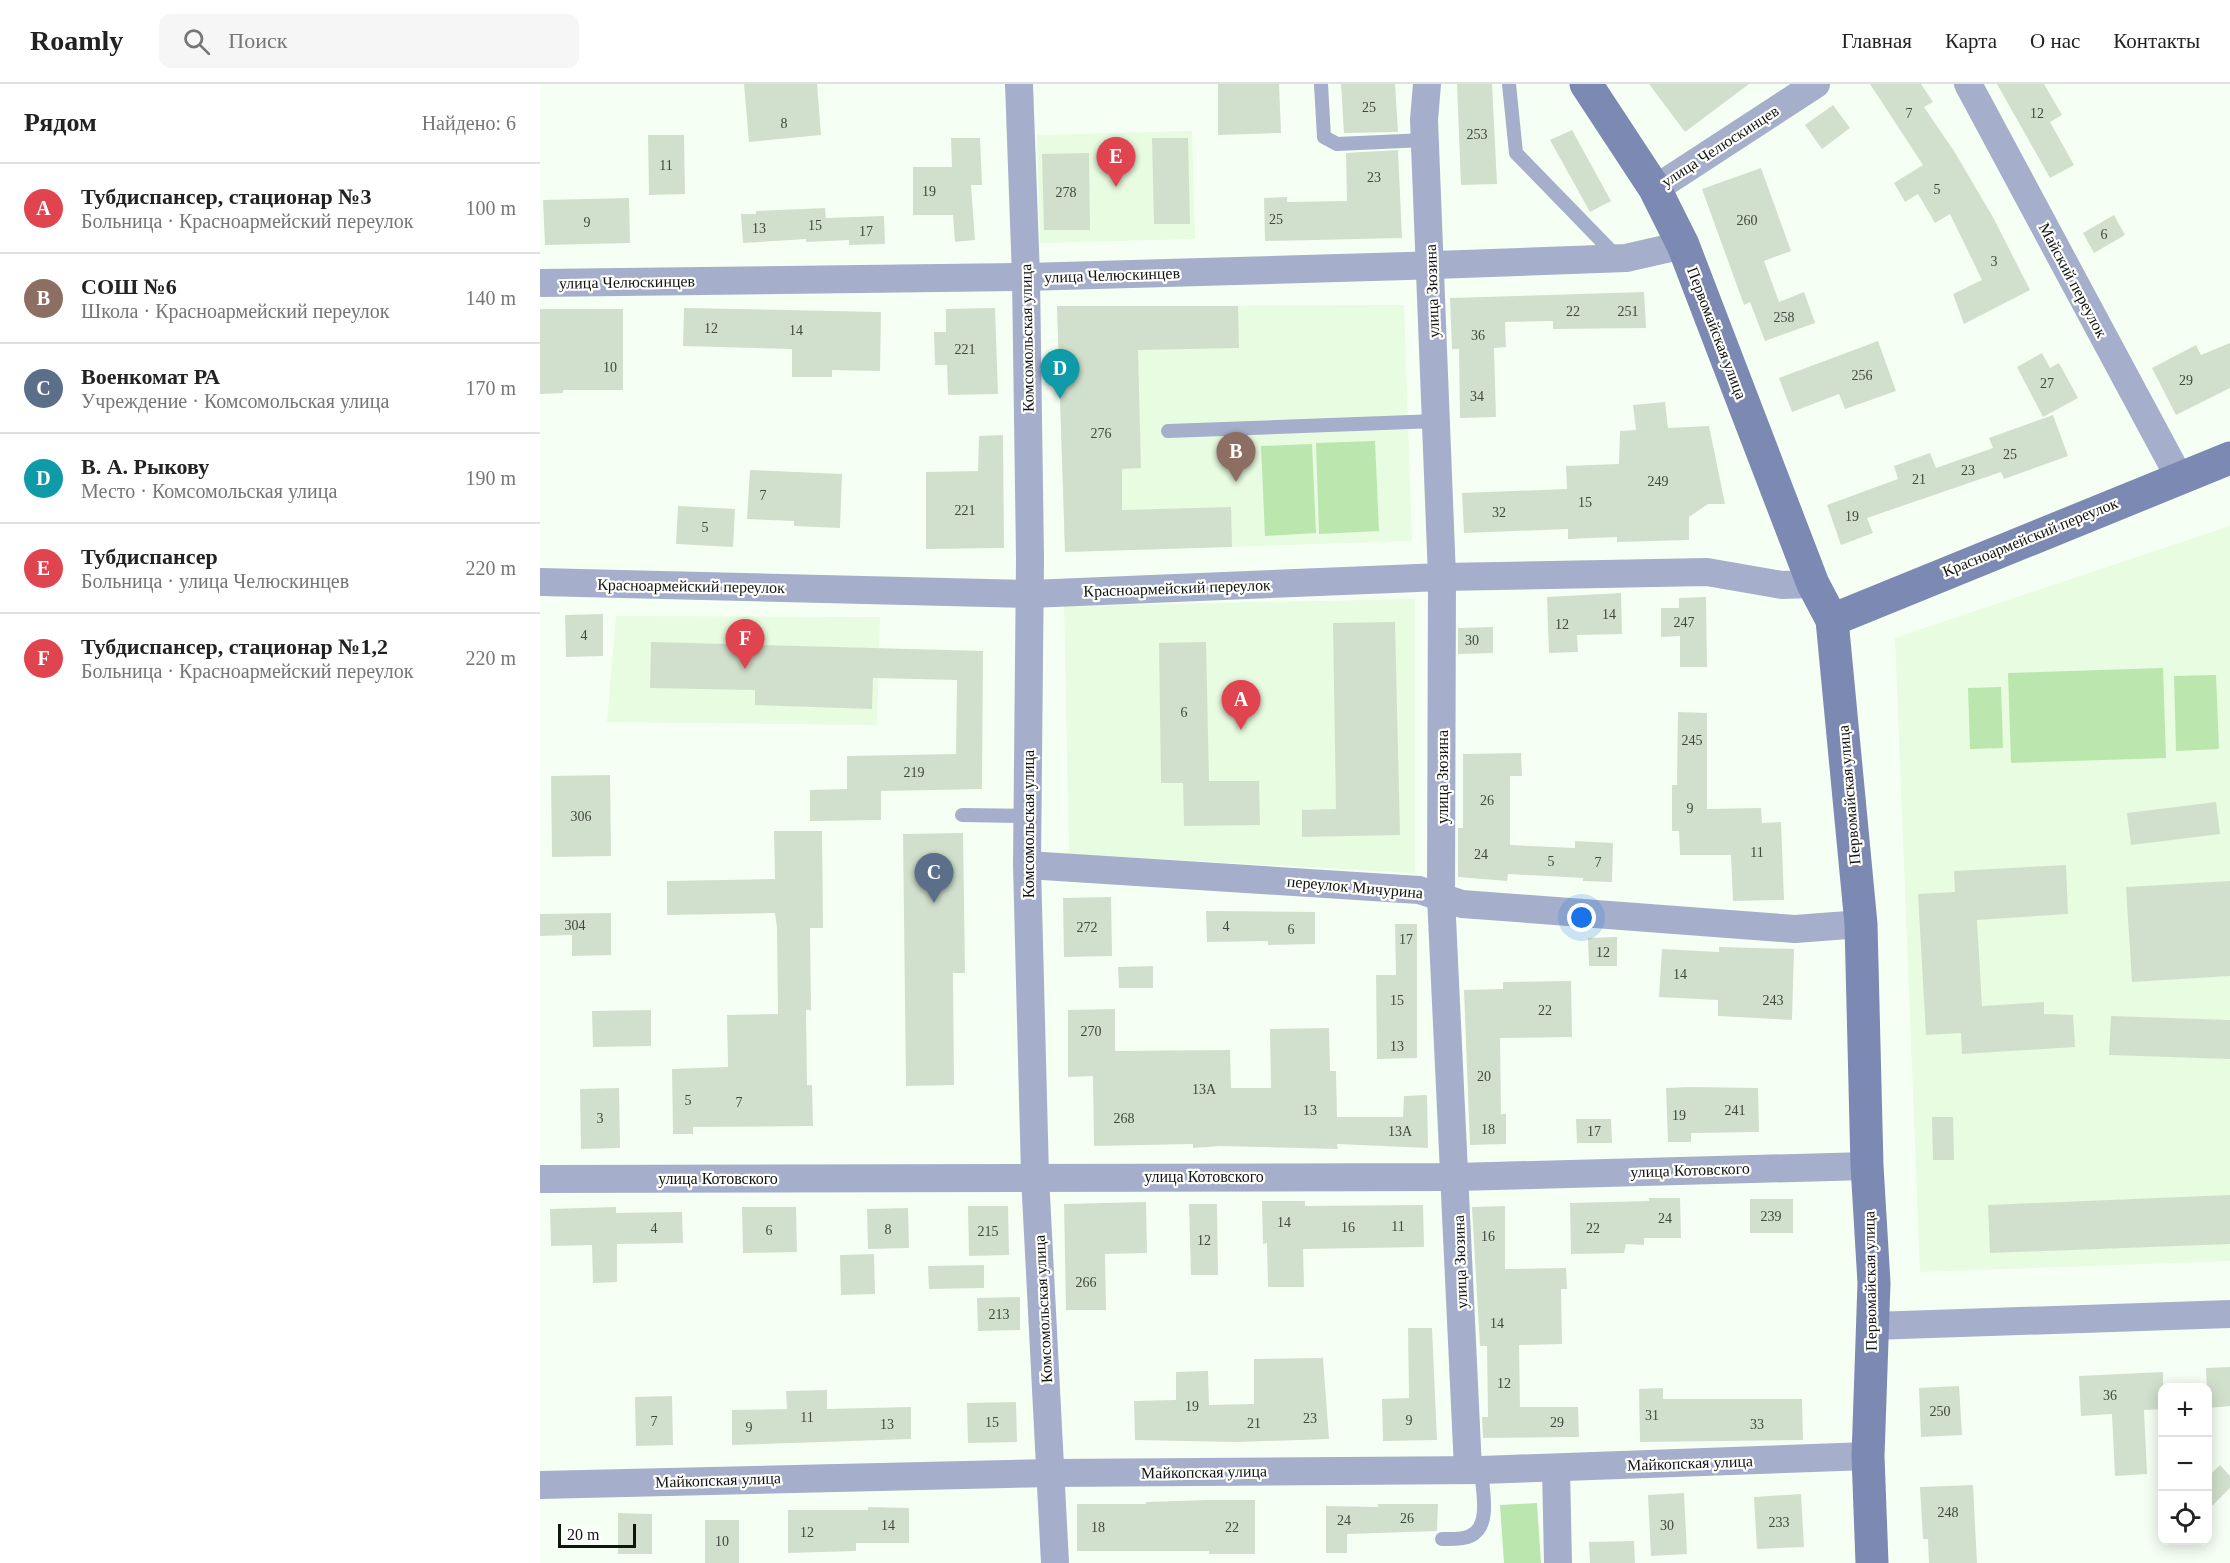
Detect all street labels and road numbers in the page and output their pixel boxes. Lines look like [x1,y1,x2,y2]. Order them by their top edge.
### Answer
street label: улица Челюскинцев [1658,102,1783,191]
street label: Майский переулок [2035,220,2110,341]
street label: улица Зюзина [1422,244,1443,338]
street label: Комсомольская улица [1017,264,1038,412]
street label: улица Челюскинцев [1044,264,1181,287]
street label: Первомайская улица [1683,265,1750,402]
street label: улица Челюскинцев [559,272,696,293]
street label: Красноармейский переулок [1940,494,2121,581]
street label: Красноармейский переулок [597,576,785,597]
street label: Красноармейский переулок [1083,576,1271,601]
street label: Первомайская улица [1834,724,1865,866]
street label: улица Зюзина [1434,730,1452,824]
street label: Комсомольская улица [1020,750,1038,898]
street label: переулок Мичурина [1286,873,1424,902]
street label: улица Котовского [1630,1159,1750,1182]
street label: улица Котовского [1144,1168,1264,1186]
street label: улица Котовского [658,1170,778,1188]
street label: Первомайская улица [1860,1211,1881,1351]
street label: улица Зюзина [1450,1215,1471,1309]
street label: Комсомольская улица [1031,1234,1056,1383]
street label: Майкопская улица [1627,1452,1753,1475]
street label: Майкопская улица [1141,1462,1267,1483]
street label: Майкопская улица [655,1469,781,1492]

